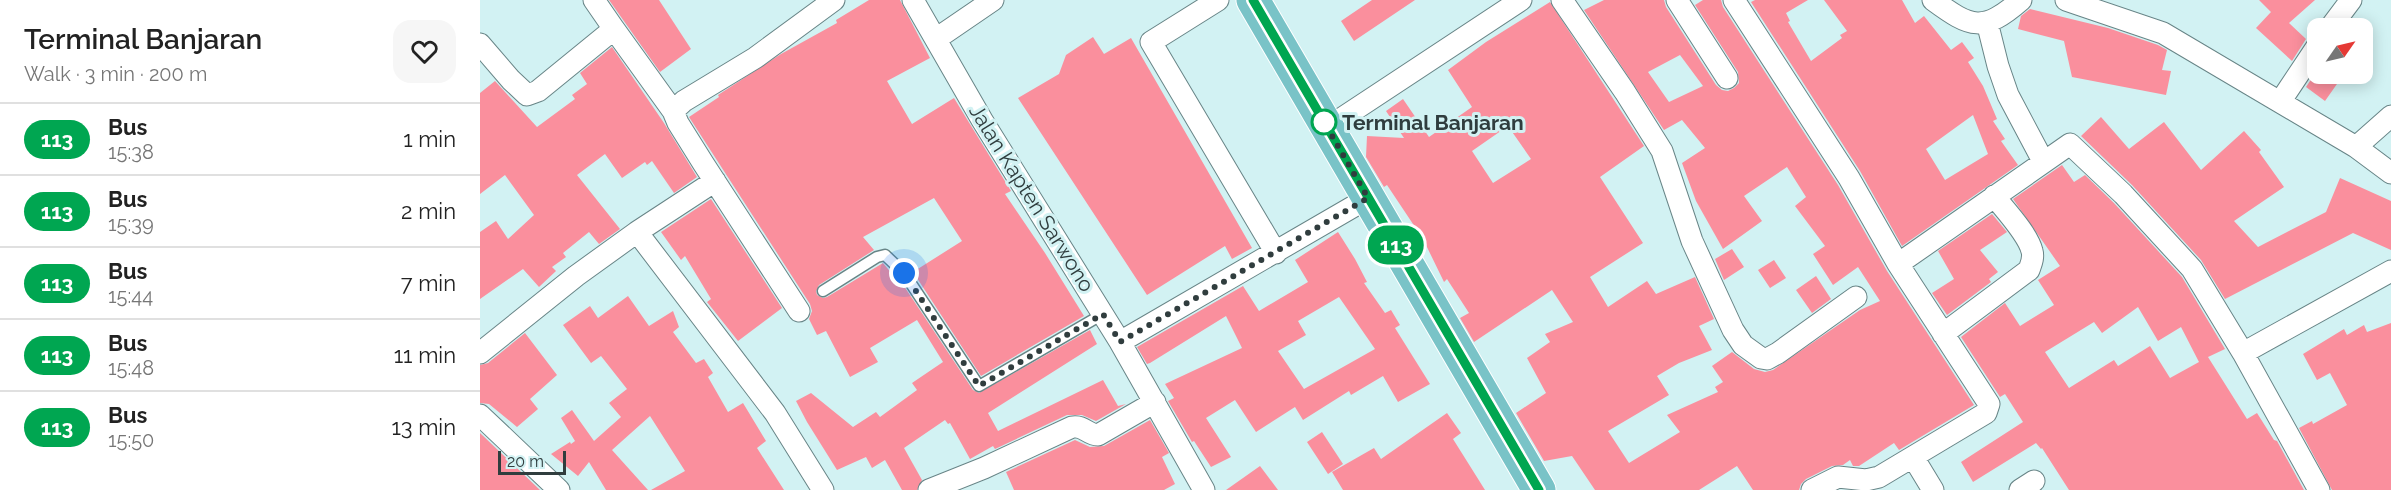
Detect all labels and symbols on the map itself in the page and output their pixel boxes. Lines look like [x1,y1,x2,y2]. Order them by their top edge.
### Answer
north arrow [2307,18,2373,84]
street label: Jalan Kapten Sarwono [964,100,1100,296]
marker: Terminal Banjaran [1311,109,1337,135]
place label: Terminal Banjaran [1342,110,1524,135]
line badge: 113 [1362,226,1430,264]
your location [889,258,919,288]
scale bar [498,448,566,476]

